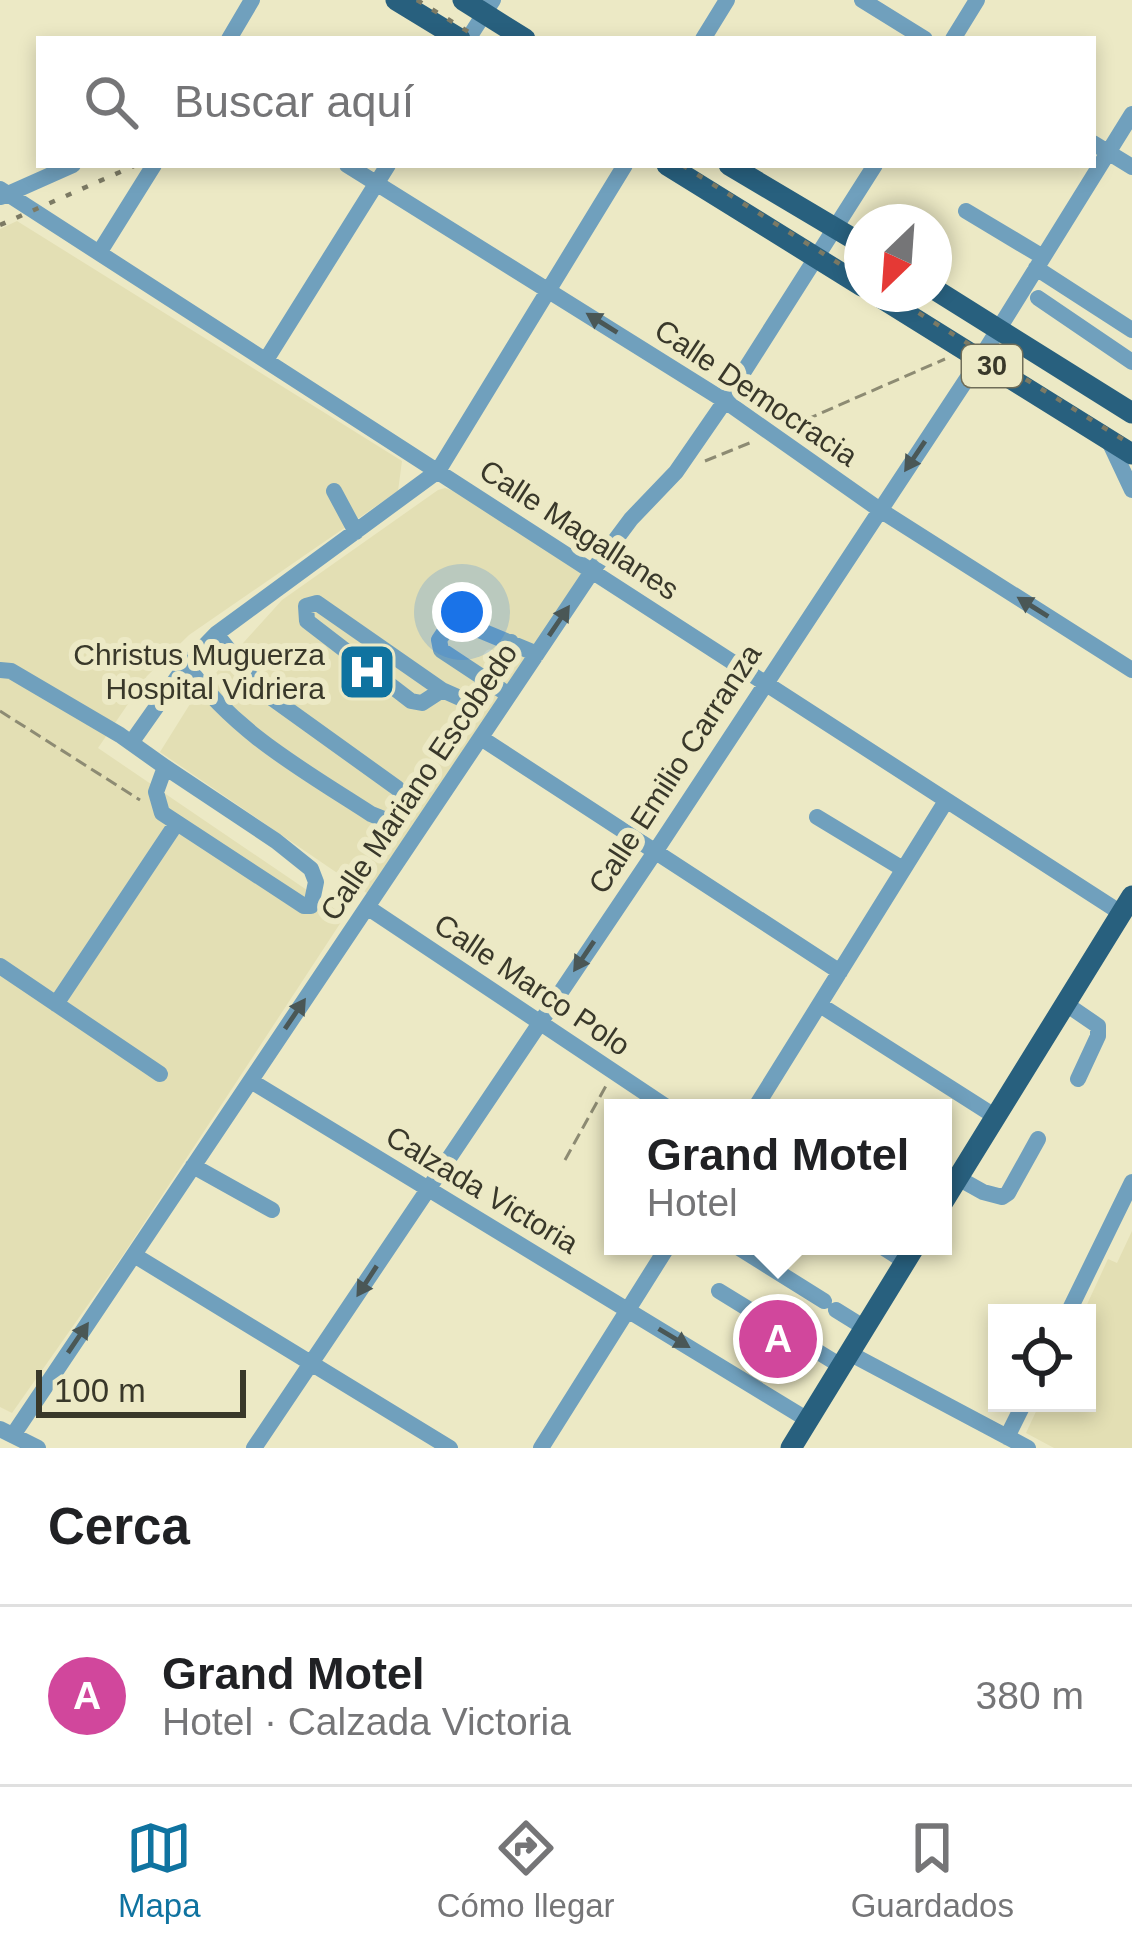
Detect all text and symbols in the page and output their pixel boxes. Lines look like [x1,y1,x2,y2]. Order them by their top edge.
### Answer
search box [36,36,1096,168]
icon: search [78,69,144,135]
text: Buscar aquí [174,76,414,127]
north arrow [844,204,952,312]
one-way arrow [586,313,619,335]
street label: Calle Democracia [649,313,864,473]
road number: 30 [962,345,1022,387]
one-way arrow [905,440,927,473]
street label: Calle Magallanes [474,453,685,606]
your location [432,582,492,642]
one-way arrow [1016,597,1050,618]
one-way arrow [548,604,570,637]
street label: Calle Mariano Escobedo [314,637,524,926]
place label: Christus Muguerza Hospital Vidriera [73,638,325,705]
street label: Calle Emilio Carranza [582,638,768,899]
hospital icon: Christus Muguerza Hospital Vidriera [336,641,398,703]
street label: Calle Marco Polo [428,907,636,1062]
one-way arrow [573,940,595,973]
one-way arrow [284,998,306,1031]
popup [604,1099,952,1255]
street label: Calzada Victoria [380,1119,584,1260]
text: Grand Motel [647,1129,909,1180]
text: Hotel [647,1181,738,1224]
one-way arrow [357,1264,379,1297]
pin: A [739,1294,817,1384]
map controls [988,1304,1096,1412]
button: locate [988,1304,1096,1412]
one-way arrow [66,1322,89,1355]
one-way arrow [657,1326,690,1348]
scale bar [36,1364,246,1417]
text: 100 m [54,1372,146,1409]
text: Cerca [48,1498,190,1555]
text: Grand Motel [162,1648,425,1699]
text: A [73,1674,101,1717]
text: 380 m [976,1674,1084,1717]
text: Hotel · Calzada Victoria [162,1700,571,1743]
tab: Mapa [118,1815,201,1925]
tab: Cómo llegar [437,1815,615,1925]
tab: Guardados [851,1815,1014,1925]

